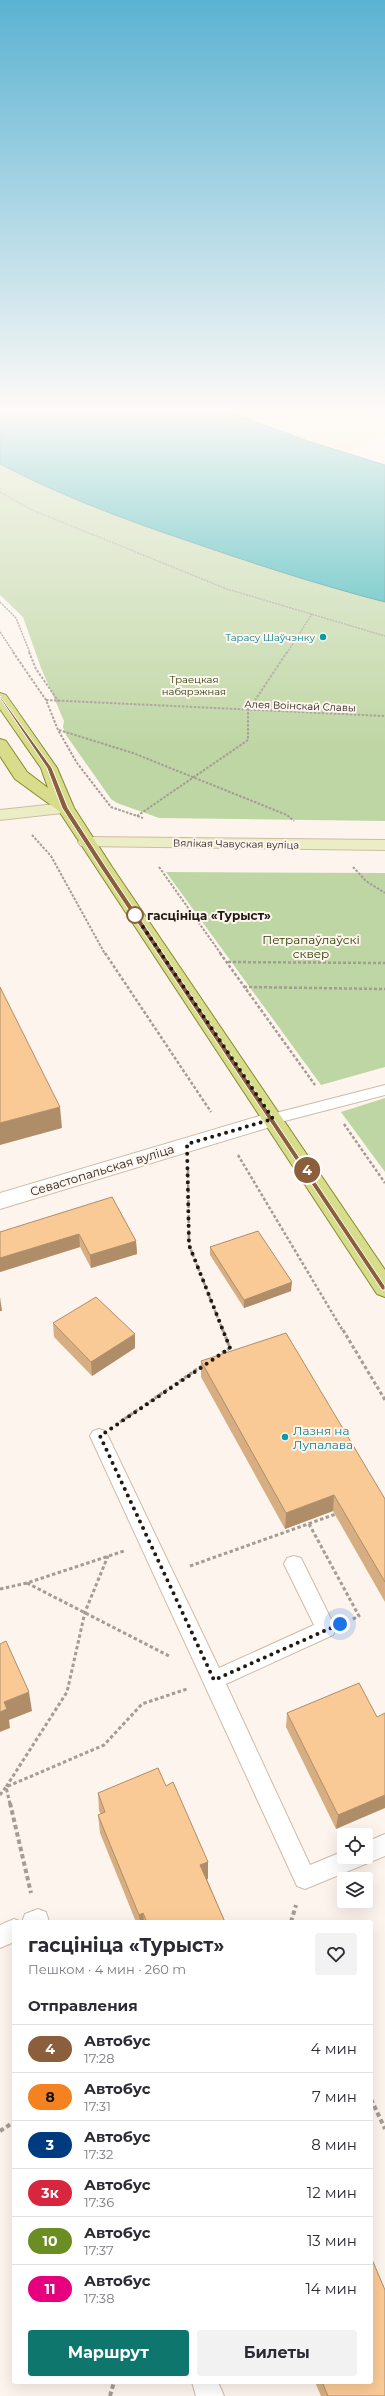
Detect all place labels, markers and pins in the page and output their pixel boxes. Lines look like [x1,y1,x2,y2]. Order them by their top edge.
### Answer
place label: Тарасу Шаўчэнку [225,631,315,644]
marker: Тарасу Шаўчэнку [318,632,328,642]
marker: гасцініца «Турыст» [126,906,144,924]
place label: гасцініца «Турыст» [147,908,271,923]
place label: Лазня на Лупалава [293,1423,353,1452]
marker: Лазня на Лупалава [280,1432,290,1442]

